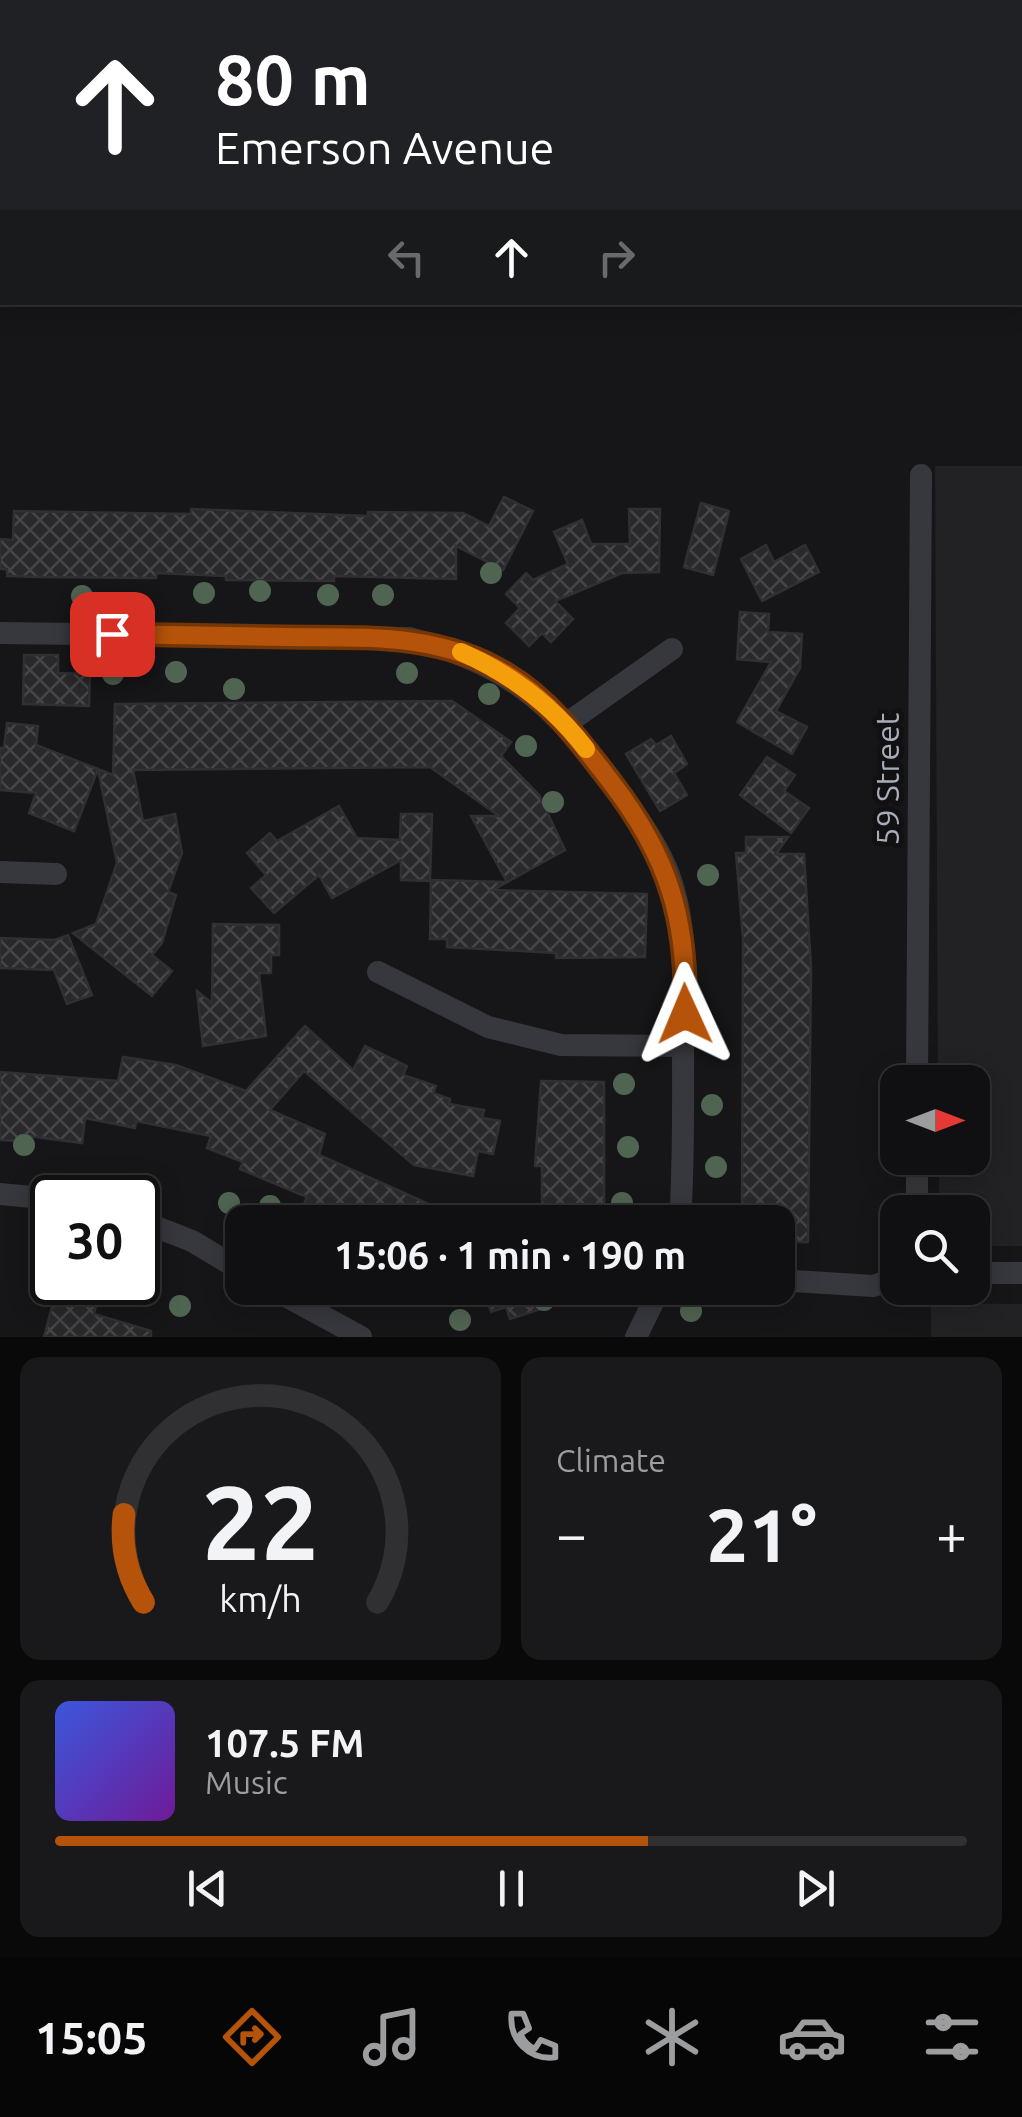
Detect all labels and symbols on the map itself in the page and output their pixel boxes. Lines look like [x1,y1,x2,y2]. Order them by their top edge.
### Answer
pin [70,592,155,677]
street label: 59 Street [869,712,905,845]
position arrow [633,962,737,1066]
north arrow [880,1065,990,1175]
speed limit sign: 30 [30,1175,160,1305]

